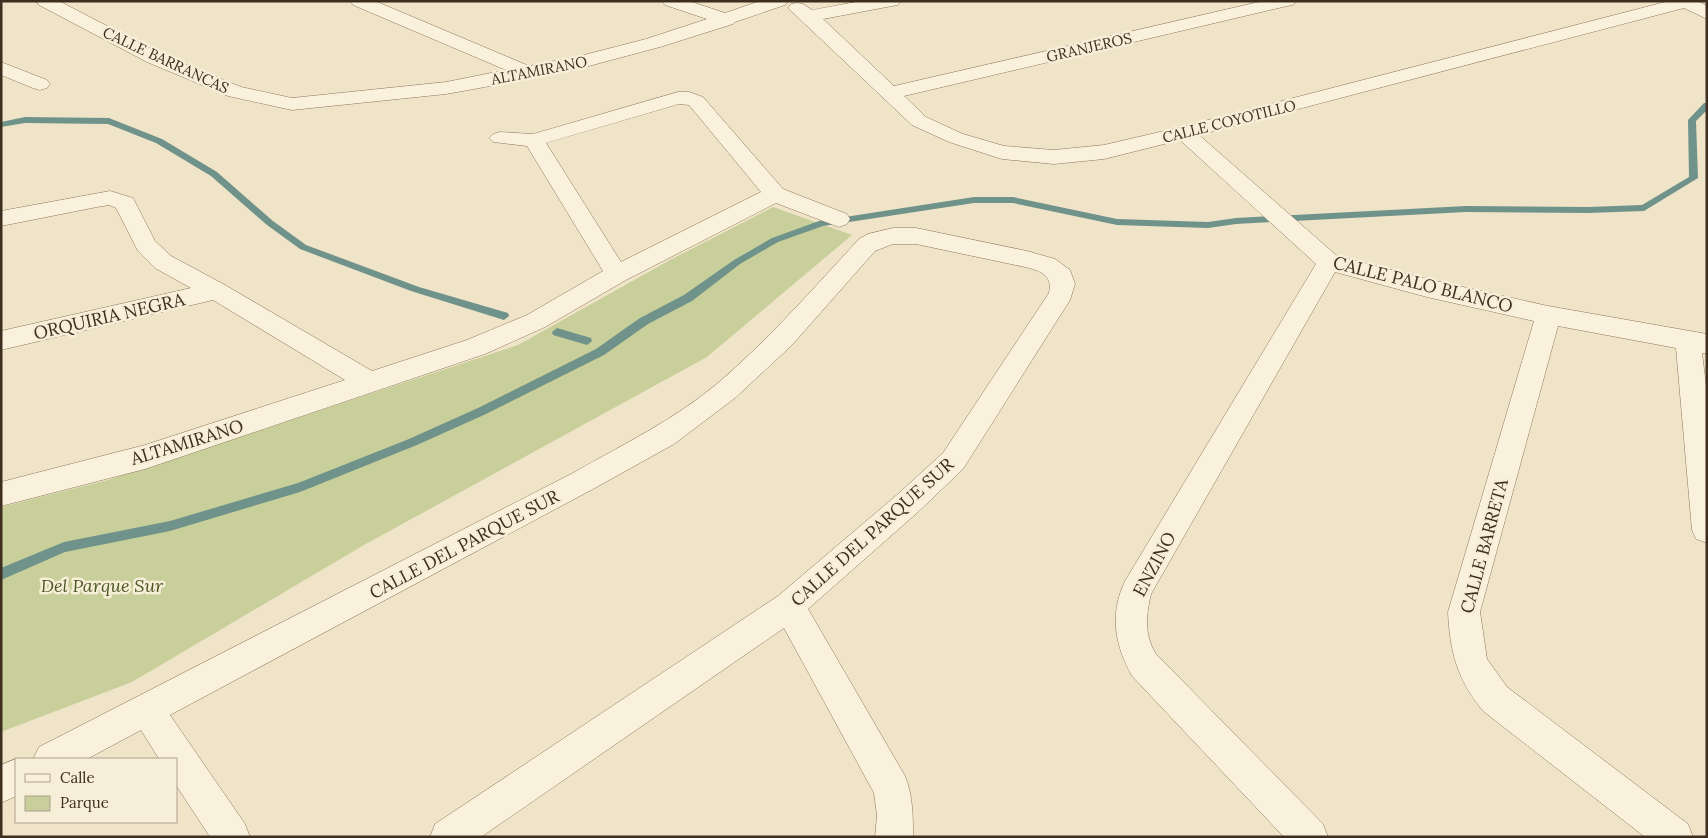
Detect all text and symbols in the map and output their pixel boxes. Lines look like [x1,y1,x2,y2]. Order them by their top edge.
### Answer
street label: CALLE BARRANCAS [100,22,232,98]
street label: GRANJEROS [1044,28,1134,66]
street label: ALTAMIRANO [488,51,589,89]
street label: CALLE COYOTILLO [1160,95,1298,147]
street label: CALLE PALO BLANCO [1331,251,1515,317]
street label: ORQUIRIA NEGRA [31,287,188,345]
street label: ALTAMIRANO [127,414,246,470]
street label: CALLE DEL PARQUE SUR [786,452,959,611]
street label: CALLE BARRETA [1455,475,1513,616]
street label: CALLE DEL PARQUE SUR [365,484,563,604]
street label: ENZINO [1127,528,1181,600]
park label: Del Parque Sur [41,574,164,597]
legend [15,758,178,823]
text: Calle [60,768,95,787]
text: Parque [60,793,109,812]

